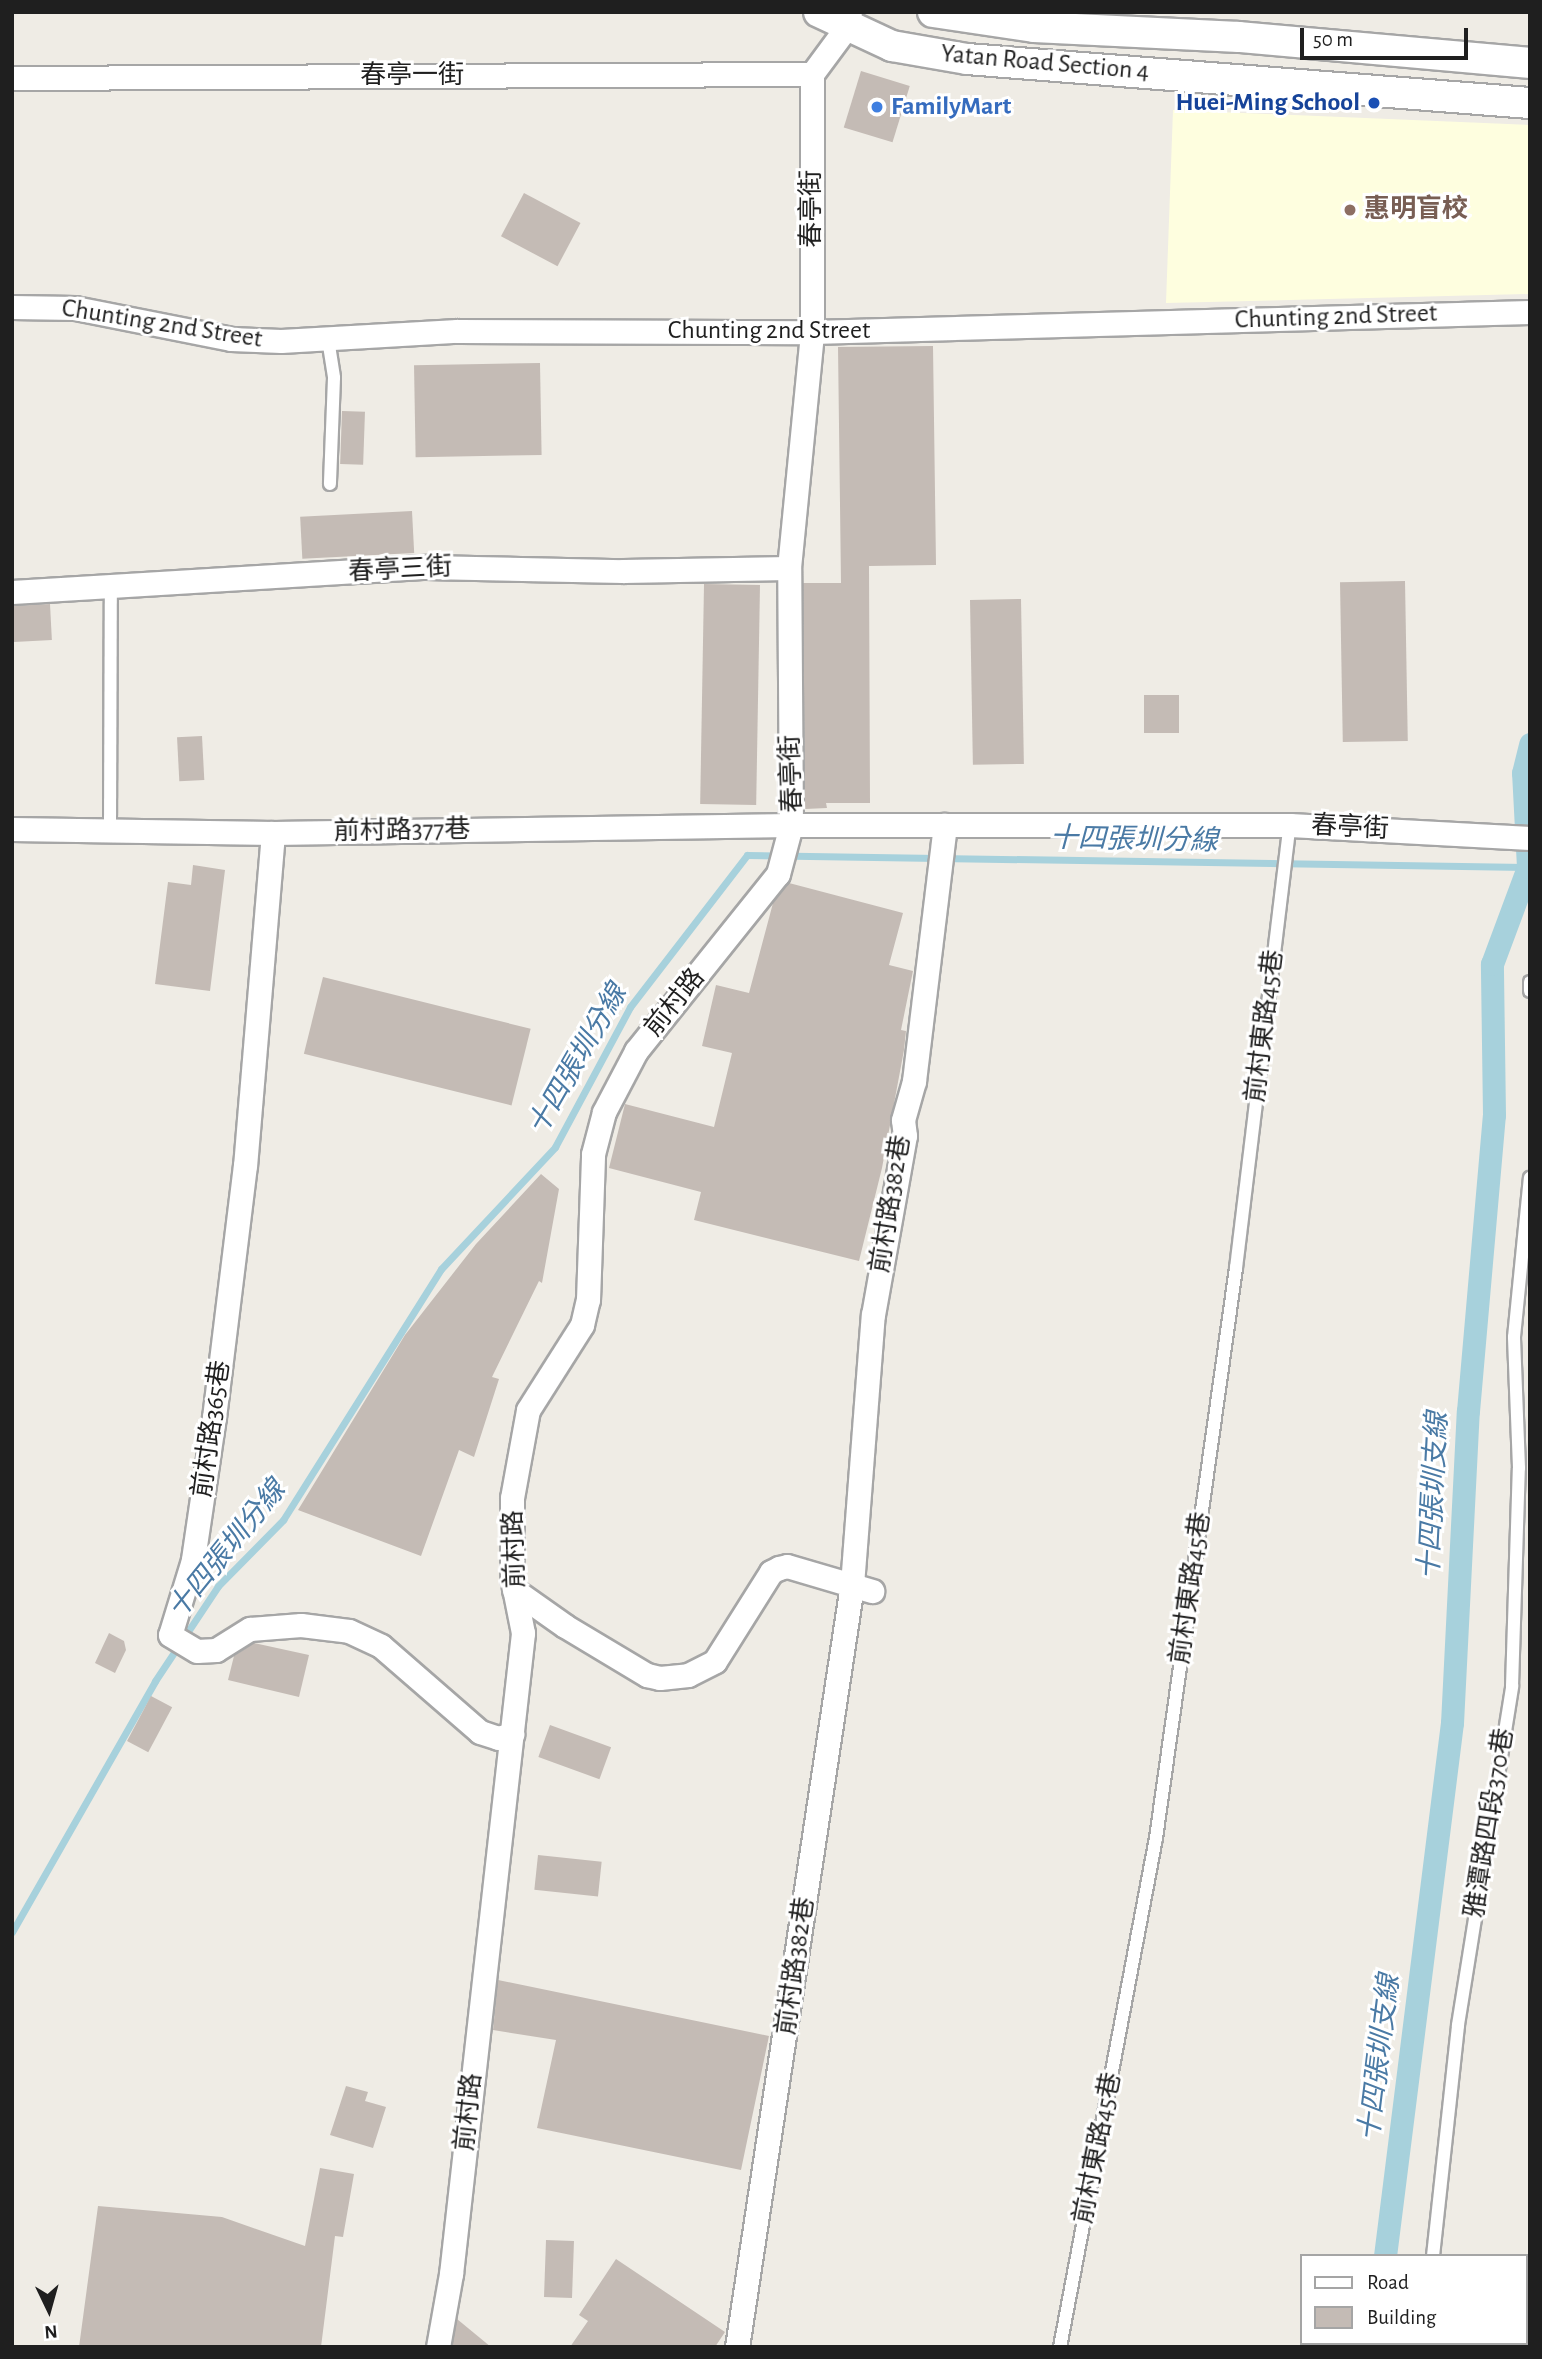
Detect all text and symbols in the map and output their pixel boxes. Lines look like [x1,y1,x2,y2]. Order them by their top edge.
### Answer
scale bar [1304,14,1472,58]
text: 50 m [1313,29,1353,50]
street label: Yatan Road Section 4 [940,38,1150,88]
street label: 春亭一街 [360,60,464,92]
place label: Huei-Ming School [1175,87,1360,119]
place label: FamilyMart [891,91,1011,123]
marker: Huei-Ming School [1366,95,1382,111]
marker: FamilyMart [869,99,885,115]
street label: 春亭街 [796,170,828,248]
place label: 惠明盲校 [1364,194,1468,226]
marker: 惠明盲校 [1342,202,1358,218]
street label: Chunting 2nd Street [59,293,265,355]
street label: Chunting 2nd Street [1234,298,1438,336]
street label: Chunting 2nd Street [668,315,870,347]
street label: 春亭三街 [347,552,453,588]
street label: 春亭街 [775,734,809,814]
street label: 春亭街 [1310,810,1390,846]
street label: 前村路377巷 [334,814,470,848]
water label: 十四張圳分線 [1050,822,1218,858]
street label: 前村東路45巷 [1240,948,1290,1104]
street label: 前村路 [638,963,712,1043]
water label: 十四張圳分線 [521,979,635,1141]
street label: 前村路382巷 [865,1133,917,1275]
street label: 前村路365巷 [187,1359,237,1499]
water label: 十四張圳支線 [1413,1411,1455,1581]
water label: 十四張圳分線 [161,1474,293,1626]
street label: 前村路 [498,1509,532,1589]
street label: 前村東路45巷 [1165,1510,1217,1666]
street label: 雅潭路四段370巷 [1460,1726,1520,1920]
street label: 前村路382巷 [771,1895,821,2037]
water label: 十四張圳支線 [1353,1973,1407,2143]
street label: 前村東路45巷 [1068,2070,1128,2226]
street label: 前村路 [449,2072,489,2152]
legend [1300,2254,1528,2345]
text: Road [1367,2272,1409,2293]
north arrow [14,2275,84,2345]
text: Building [1367,2307,1436,2328]
text: N [43,2321,58,2341]

